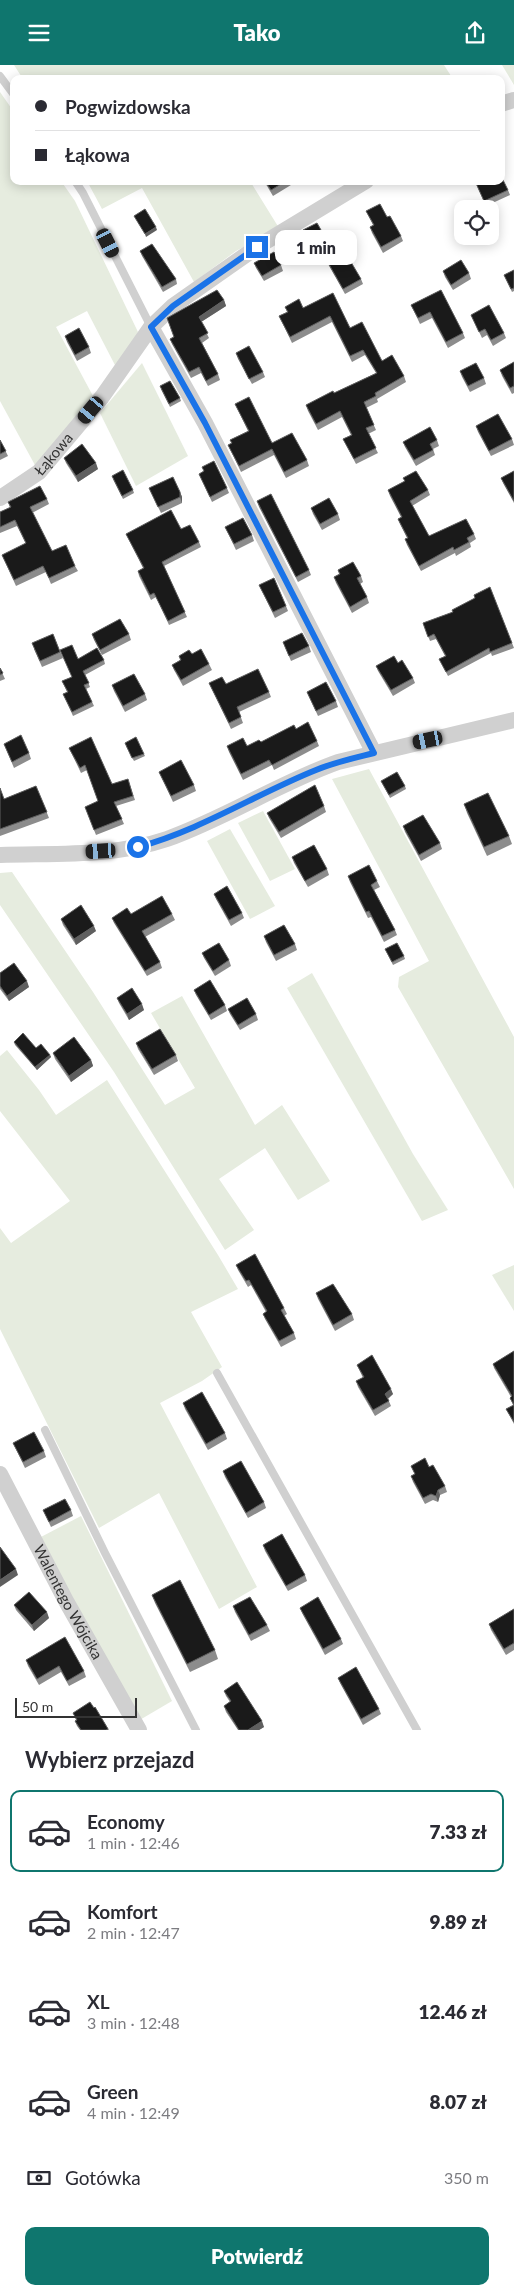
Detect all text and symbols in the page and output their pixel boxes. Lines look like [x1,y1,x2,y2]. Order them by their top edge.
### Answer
icon: menu [25,19,53,47]
text: Tako [234,19,280,46]
icon: share [461,19,489,47]
text: Pogwizdowska [65,95,191,118]
text: Łąkowa [65,143,130,166]
map controls [454,200,499,245]
button: locate [454,200,499,245]
car [94,226,121,260]
callout: 1 min [274,229,357,265]
route end [246,236,268,258]
text: 1 min [296,238,336,257]
car [75,394,106,426]
street label: Łąkowa [30,429,76,479]
car [411,730,444,750]
route start [127,836,149,858]
car [85,843,116,859]
street label: Walentego Wójcika [30,1541,107,1662]
scale bar [15,1695,138,1718]
text: 50 m [22,1698,53,1715]
text: Wybierz przejazd [25,1746,194,1773]
icon: car [27,1809,72,1854]
text: Economy [87,1810,165,1833]
text: 7.33 zł [430,1820,487,1843]
text: 1 min · 12:46 [87,1833,180,1852]
icon: car [27,1899,72,1944]
text: Komfort [87,1900,158,1923]
text: 9.89 zł [430,1910,487,1933]
text: 2 min · 12:47 [87,1923,180,1942]
icon: car [27,1989,72,2034]
text: XL [87,1990,110,2013]
text: 12.46 zł [419,2000,487,2023]
text: 3 min · 12:48 [87,2013,180,2032]
icon: car [27,2079,72,2124]
text: Green [87,2080,138,2103]
text: 8.07 zł [430,2090,487,2113]
text: 4 min · 12:49 [87,2103,180,2122]
icon: cash [25,2164,53,2192]
text: Gotówka [65,2166,141,2189]
text: 350 m [444,2168,489,2187]
button: Potwierdź [25,2227,489,2285]

